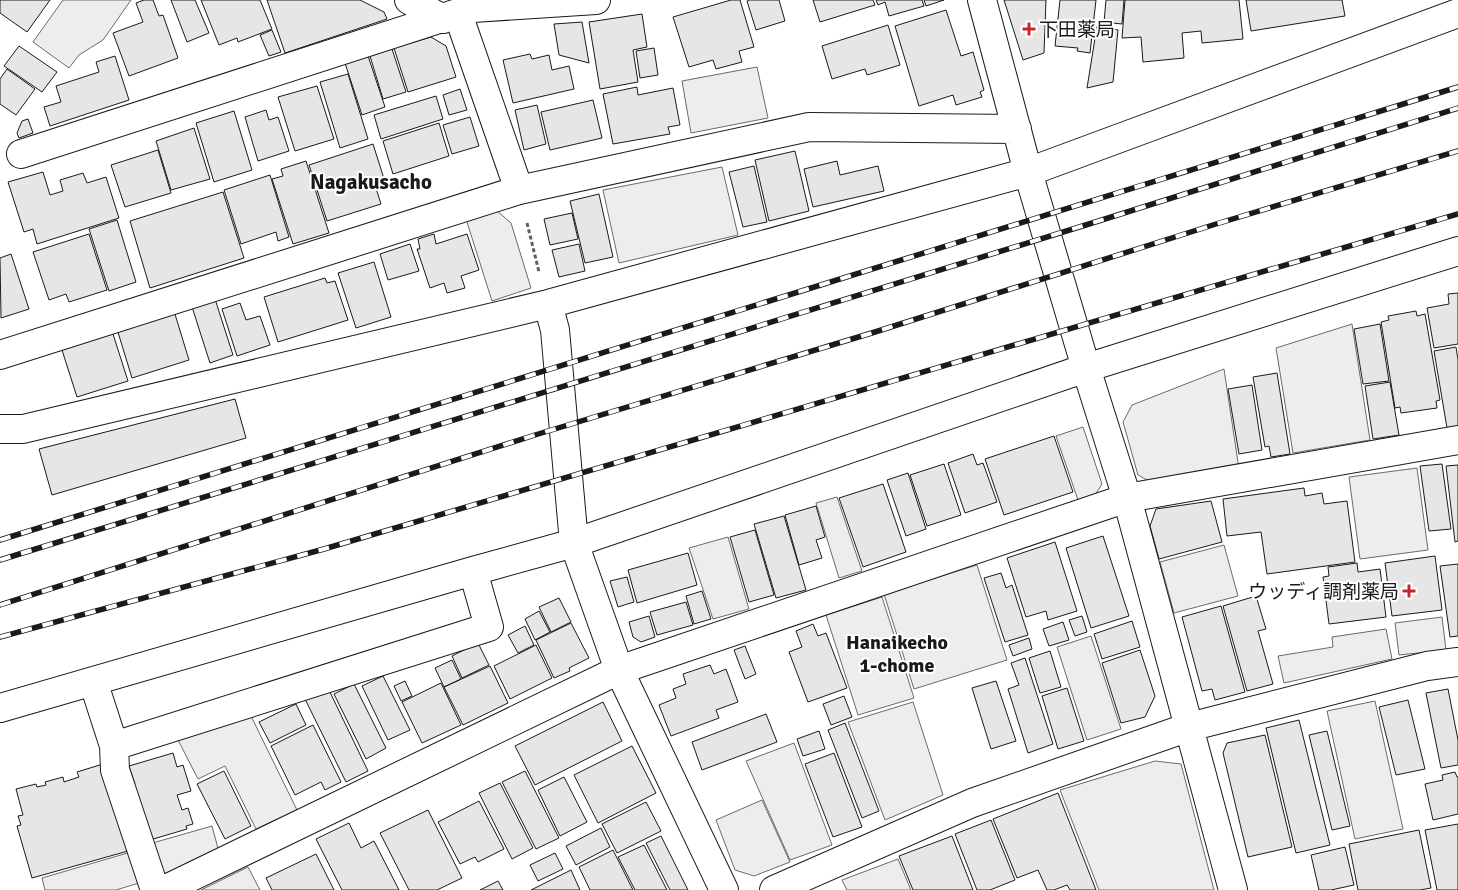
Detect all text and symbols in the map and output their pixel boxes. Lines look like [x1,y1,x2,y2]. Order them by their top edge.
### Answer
place label: 下田薬局 [1039,18,1115,42]
marker: 下田薬局 [1023,23,1035,35]
district label: Nagakusacho [310,169,432,195]
place label: ウッディ調剤薬局 [1248,580,1399,604]
marker: ウッディ調剤薬局 [1403,585,1415,597]
district label: Hanaikecho 1-chome [846,630,948,678]

